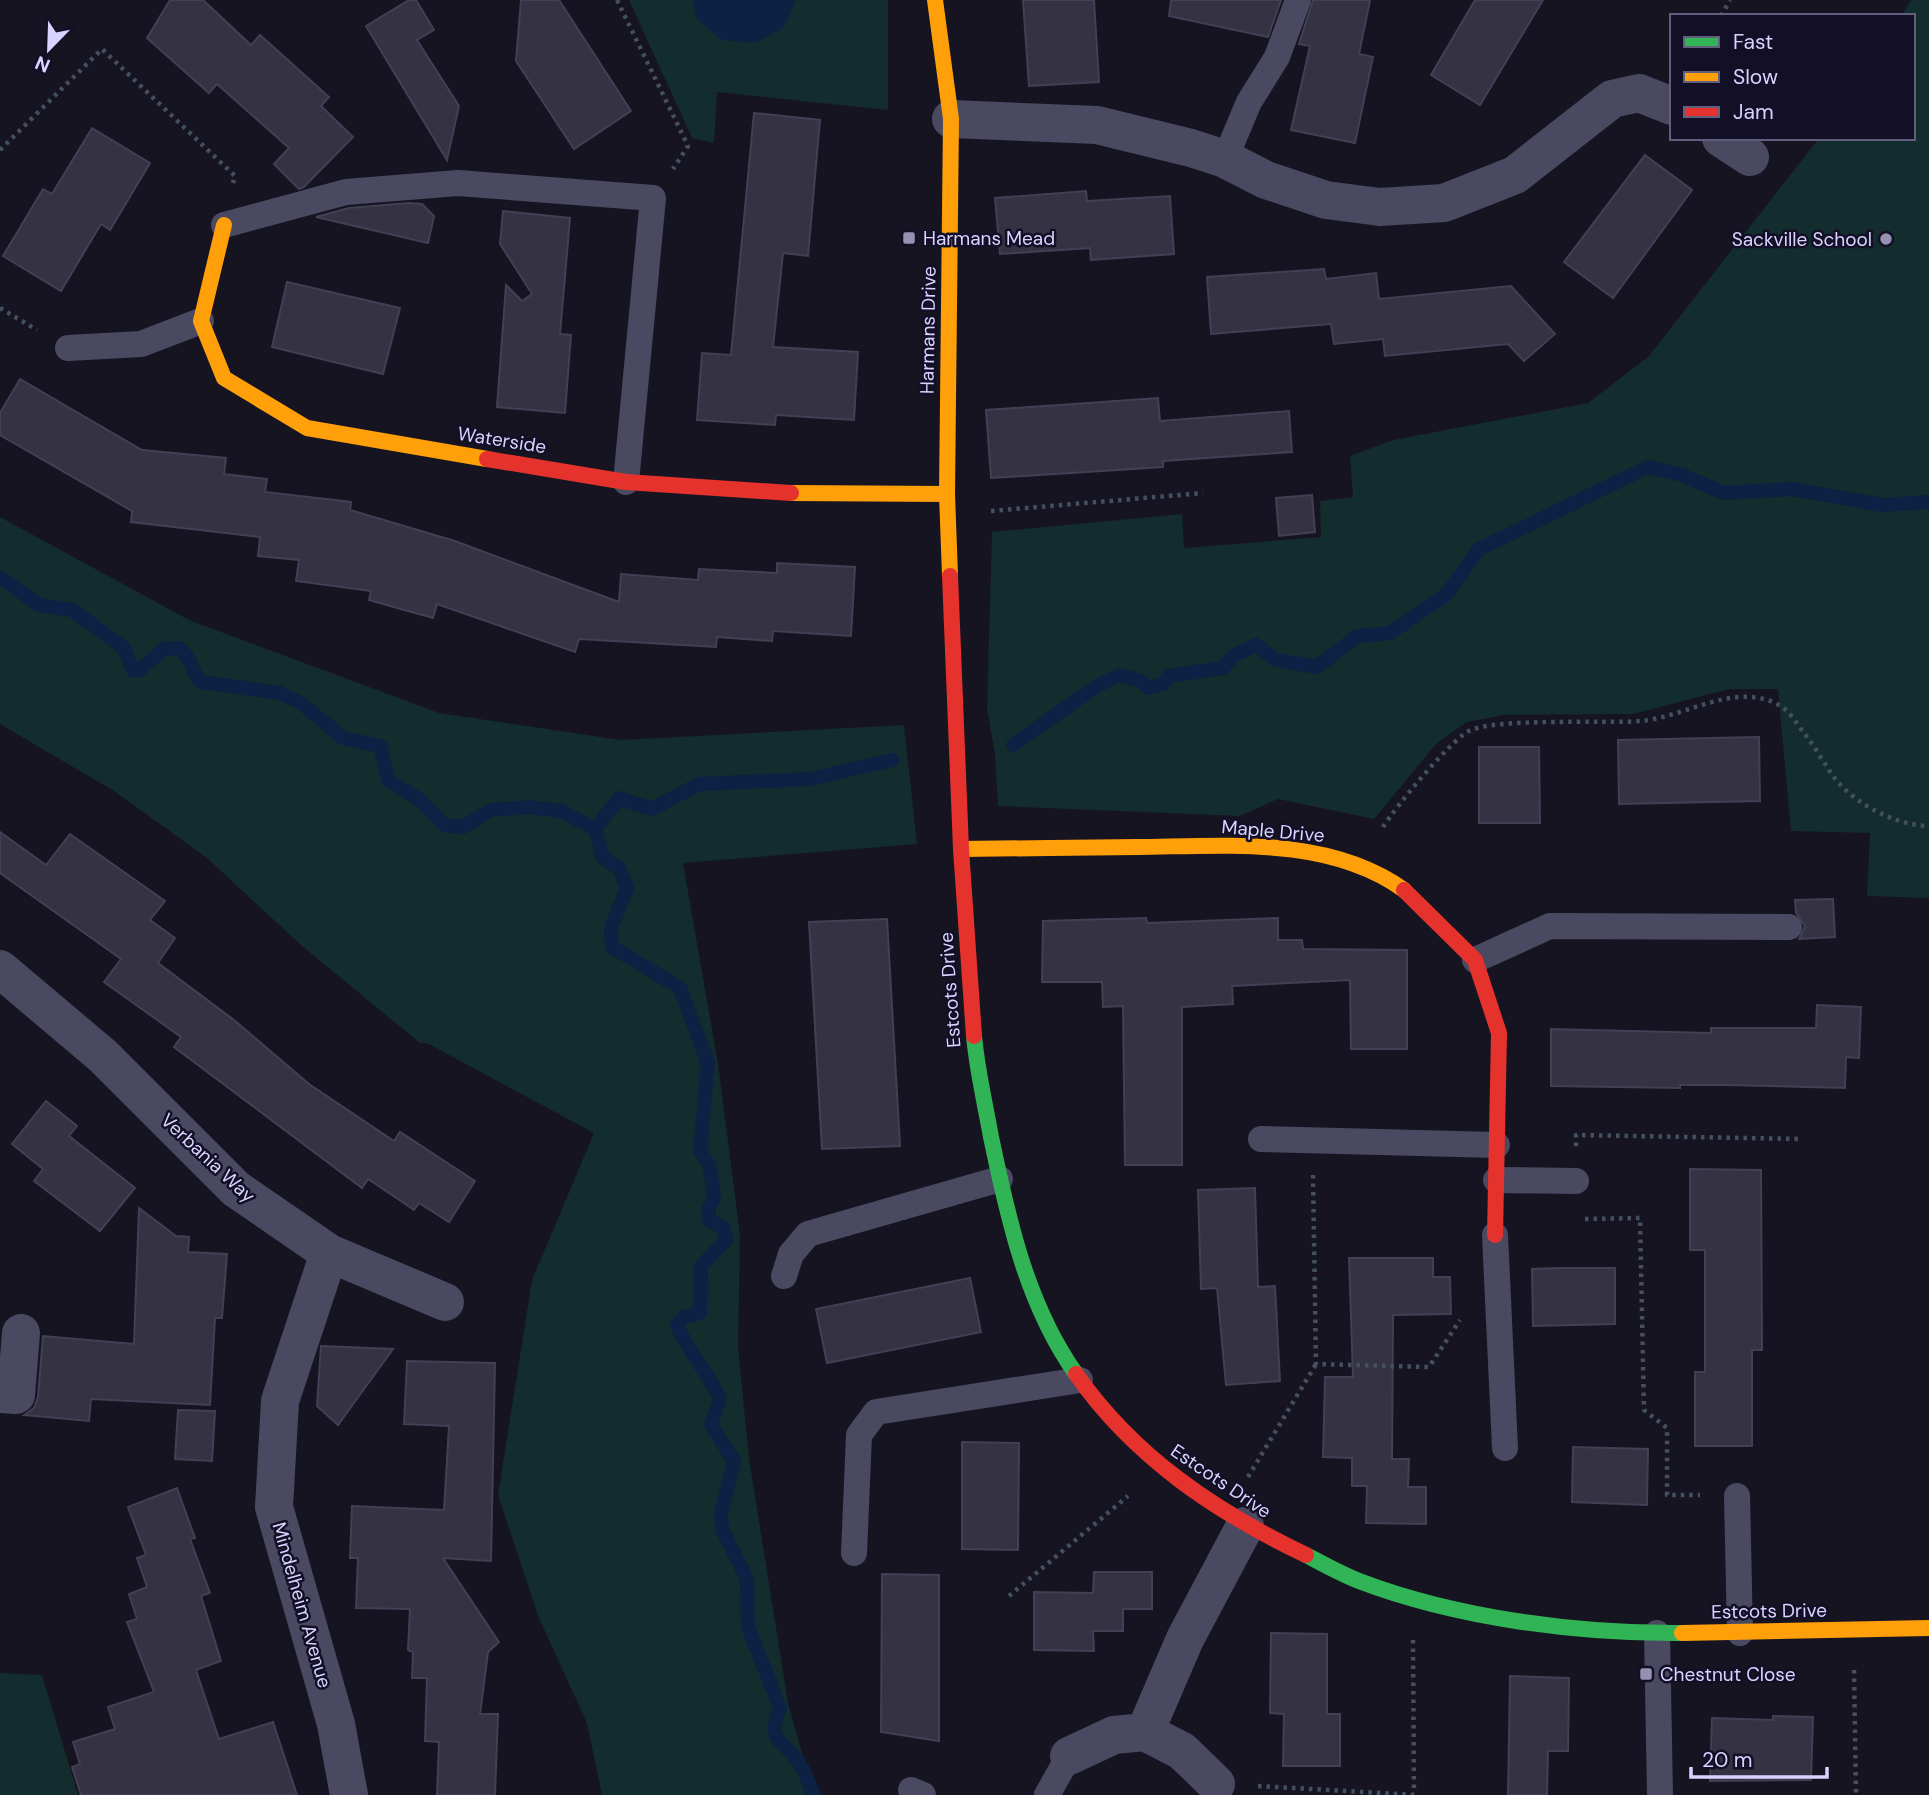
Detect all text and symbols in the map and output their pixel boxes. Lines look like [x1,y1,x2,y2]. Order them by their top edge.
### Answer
north arrow [14,14,84,84]
legend [1670,14,1915,140]
text: Fast [1733,28,1773,56]
text: N [31,50,54,78]
text: Slow [1733,63,1778,91]
text: Jam [1733,98,1774,126]
place label: Harmans Mead [923,226,1055,251]
place label: Sackville School [1732,227,1872,252]
marker: Harmans Mead [901,230,917,246]
marker: Sackville School [1878,231,1894,247]
street label: Harmans Drive [914,266,942,394]
street label: Waterside [456,421,548,459]
street label: Maple Drive [1220,814,1326,848]
street label: Estcots Drive [933,931,967,1049]
street label: Verbania Way [155,1108,261,1209]
street label: Estcots Drive [1166,1438,1276,1524]
street label: Mindelheim Avenue [266,1519,338,1691]
street label: Estcots Drive [1711,1597,1827,1625]
place label: Chestnut Close [1660,1662,1796,1687]
marker: Chestnut Close [1638,1666,1654,1682]
scale bar [1691,1736,1828,1780]
text: 20 m [1702,1746,1753,1774]

